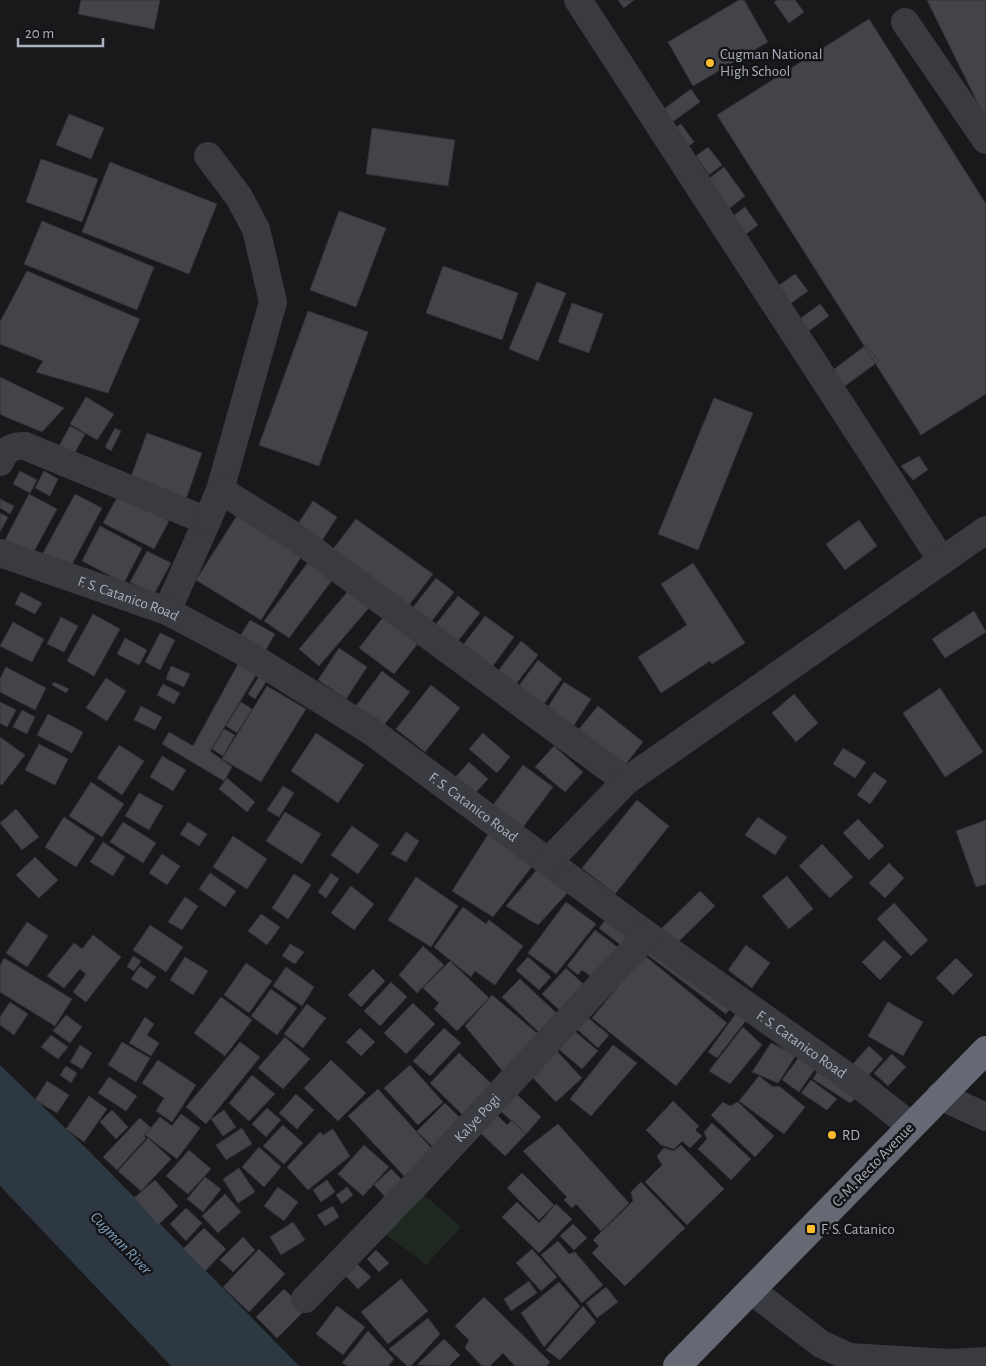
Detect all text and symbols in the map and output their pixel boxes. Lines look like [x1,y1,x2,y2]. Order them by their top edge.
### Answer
scale bar [18,15,102,47]
text: 20 m [25,26,54,41]
place label: Cugman National High School [720,47,822,79]
marker: Cugman National High School [704,57,716,69]
street label: F. S. Catanico Road [76,573,182,624]
street label: F. S. Catanico Road [426,769,521,844]
street label: F. S. Catanico Road [754,1007,849,1081]
street label: Kalye Pogi [451,1091,503,1145]
street label: C. M. Recto Avenue [829,1120,917,1210]
place label: RD [842,1128,860,1143]
marker: RD [826,1129,838,1141]
water label: Cugman River [87,1209,155,1278]
place label: F. S. Catanico [821,1222,895,1237]
marker: F. S. Catanico [805,1223,817,1235]

